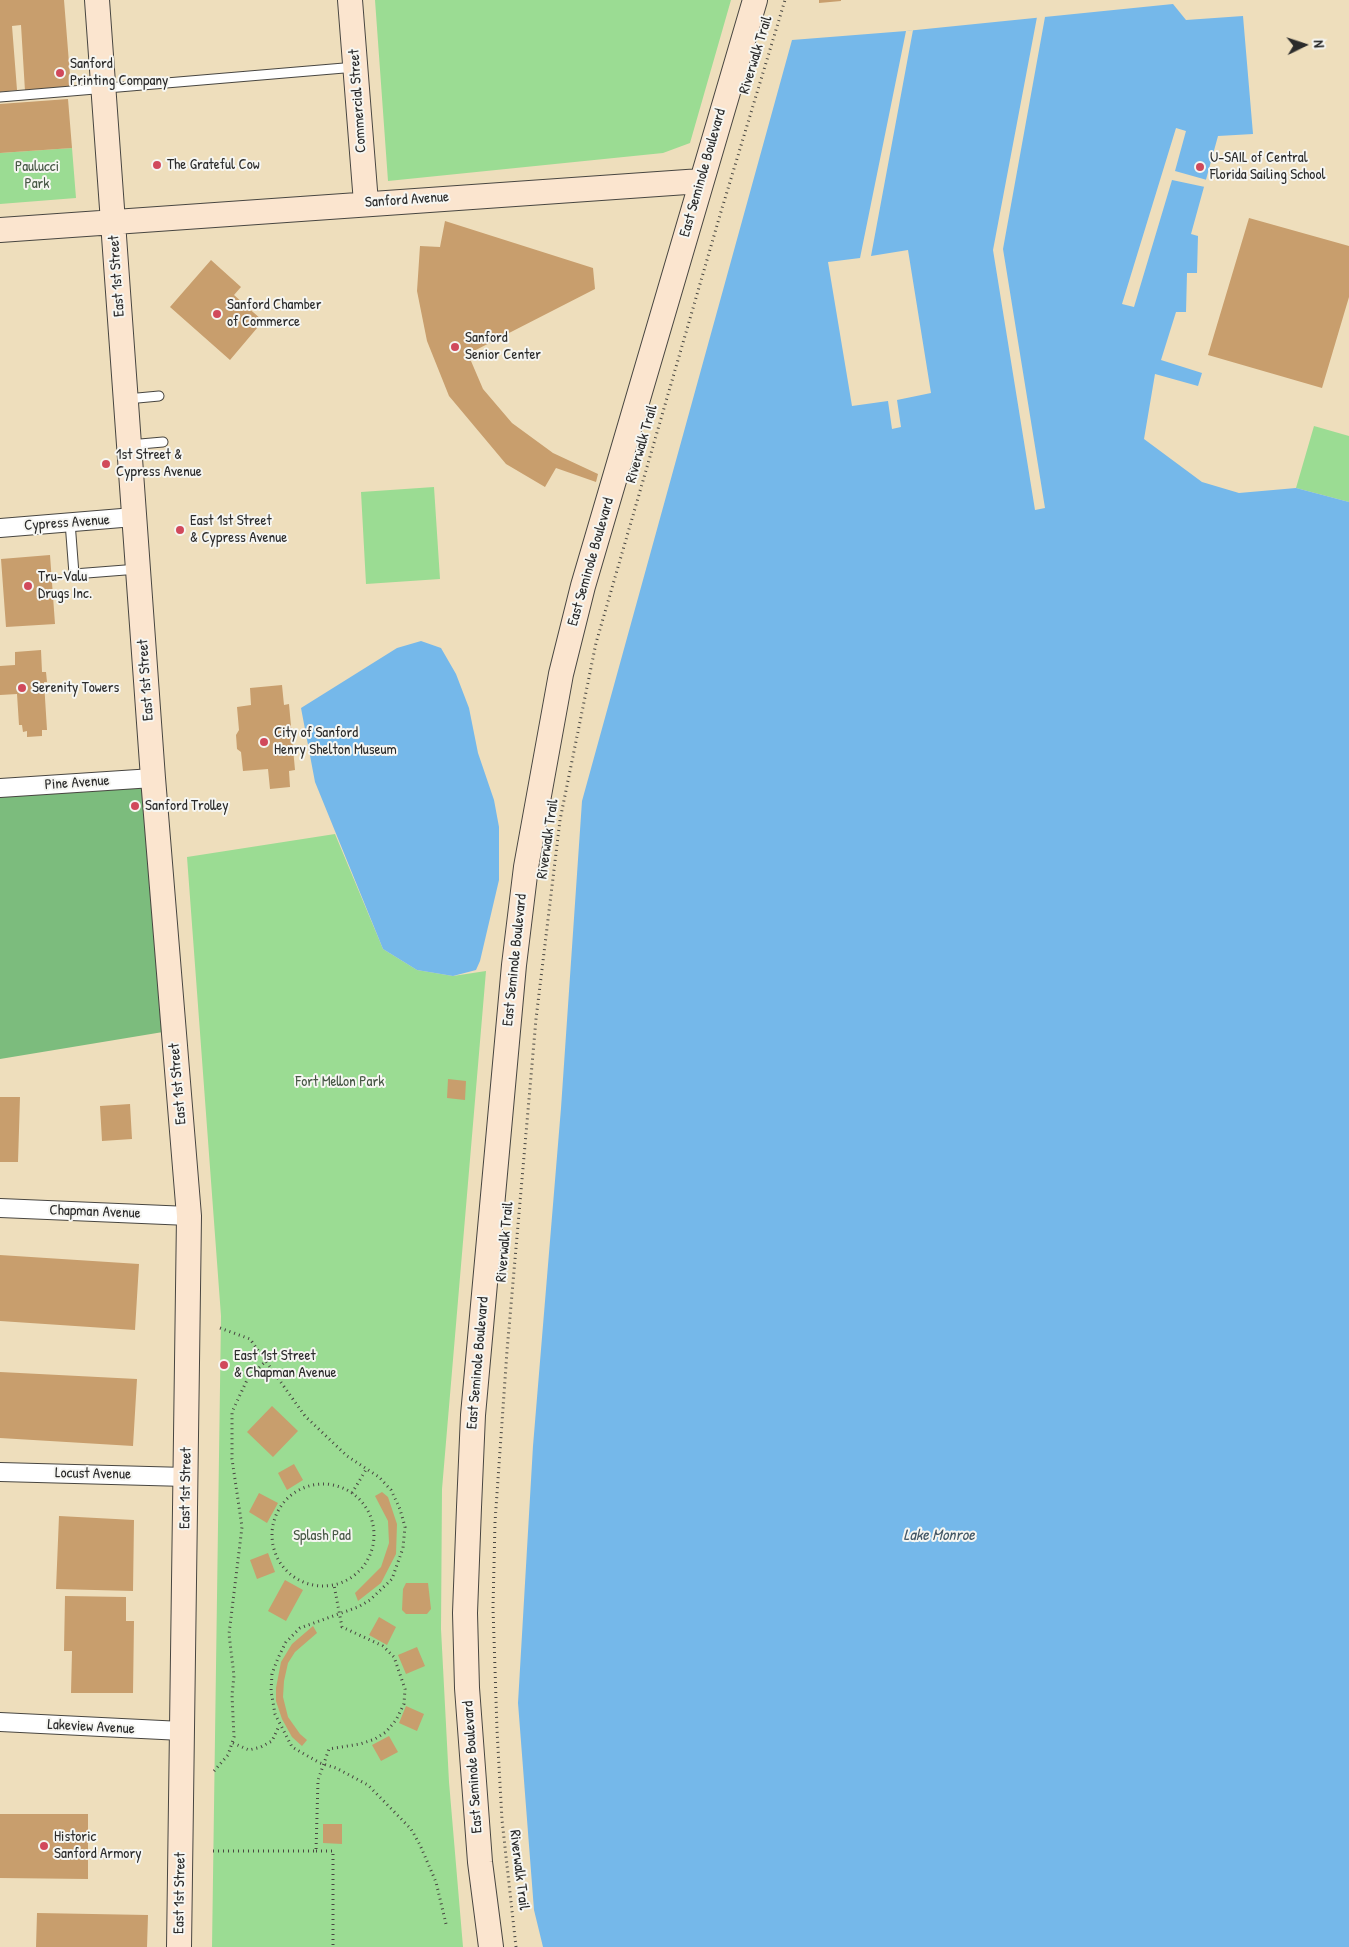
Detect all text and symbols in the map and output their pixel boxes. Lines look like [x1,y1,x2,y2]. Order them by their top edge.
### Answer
street label: Riverwalk Trail [736,14,776,96]
north arrow [1279,20,1329,70]
text: N [1310,40,1329,48]
street label: Commercial Street [345,49,371,153]
place label: Sanford Printing Company [70,55,168,90]
marker: Sanford Printing Company [54,67,66,79]
street label: East Seminole Boulevard [676,107,730,239]
place label: U-SAIL of Central Florida Sailing School [1210,149,1325,184]
place label: The Grateful Cow [167,156,260,174]
park label: Paulucci Park [15,158,59,193]
marker: The Grateful Cow [151,159,163,171]
marker: U-SAIL of Central Florida Sailing School [1194,161,1206,173]
street label: Sanford Avenue [364,188,450,212]
street label: East 1st Street [105,235,129,317]
place label: Sanford Chamber of Commerce [227,296,322,331]
marker: Sanford Chamber of Commerce [211,308,223,320]
place label: Sanford Senior Center [465,329,541,364]
marker: Sanford Senior Center [449,341,461,353]
street label: Riverwalk Trail [622,403,662,485]
place label: 1st Street & Cypress Avenue [116,446,202,481]
marker: 1st Street & Cypress Avenue [100,458,112,470]
street label: East Seminole Boulevard [564,496,618,628]
street label: Cypress Avenue [24,511,110,535]
place label: East 1st Street & Cypress Avenue [190,512,287,547]
marker: East 1st Street & Cypress Avenue [174,524,186,536]
place label: Tru-Valu Drugs Inc. [38,568,92,603]
marker: Tru-Valu Drugs Inc. [22,580,34,592]
street label: East 1st Street [134,639,158,721]
place label: Serenity Towers [32,679,119,697]
marker: Serenity Towers [16,682,28,694]
place label: City of Sanford Henry Shelton Museum [274,724,397,759]
marker: City of Sanford Henry Shelton Museum [258,736,270,748]
street label: Pine Avenue [44,772,110,794]
place label: Sanford Trolley [145,797,229,815]
street label: Riverwalk Trail [533,798,563,880]
marker: Sanford Trolley [129,800,141,812]
street label: East Seminole Boulevard [499,893,531,1027]
street label: East 1st Street [165,1043,191,1125]
park label: Fort Mellon Park [296,1073,384,1091]
street label: Chapman Avenue [49,1201,141,1223]
street label: Riverwalk Trail [493,1201,517,1283]
street label: East Seminole Boulevard [463,1296,493,1430]
place label: East 1st Street & Chapman Avenue [234,1347,337,1382]
marker: East 1st Street & Chapman Avenue [218,1359,230,1371]
street label: East 1st Street [176,1447,196,1529]
street label: Locust Avenue [55,1464,131,1484]
water label: Lake Monroe [903,1526,975,1546]
park label: Splash Pad [293,1527,351,1545]
street label: East Seminole Boulevard [459,1700,487,1834]
street label: Lakeview Avenue [47,1716,135,1738]
place label: Historic Sanford Armory [54,1828,142,1863]
street label: Riverwalk Trail [505,1829,533,1911]
marker: Historic Sanford Armory [38,1840,50,1852]
street label: East 1st Street [170,1852,190,1934]

